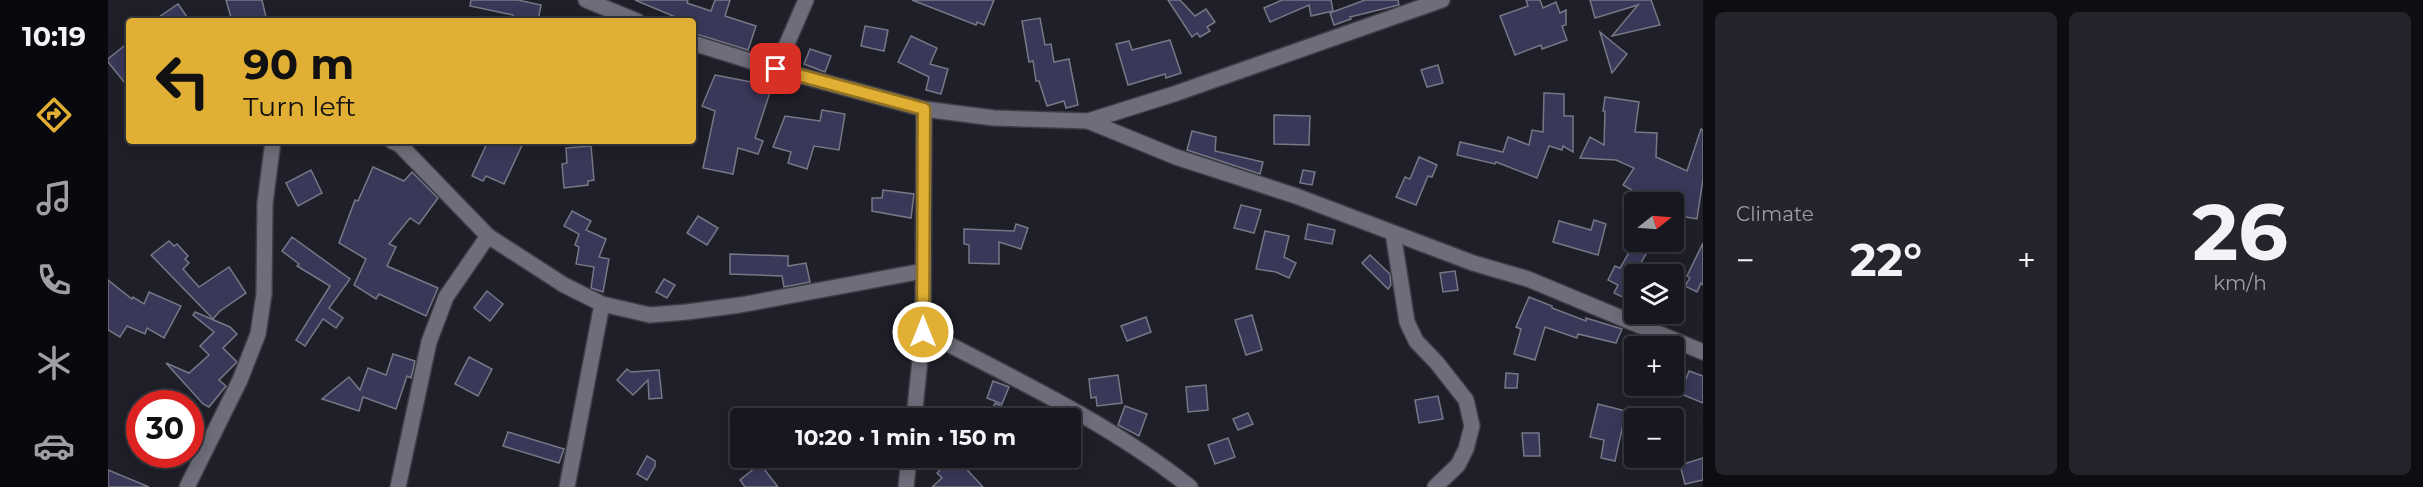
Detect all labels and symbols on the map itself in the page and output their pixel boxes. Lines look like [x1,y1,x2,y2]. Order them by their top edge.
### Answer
pin [750,43,801,94]
north arrow [1624,192,1684,252]
position arrow [891,300,955,364]
speed limit sign: 30 [126,390,204,468]

